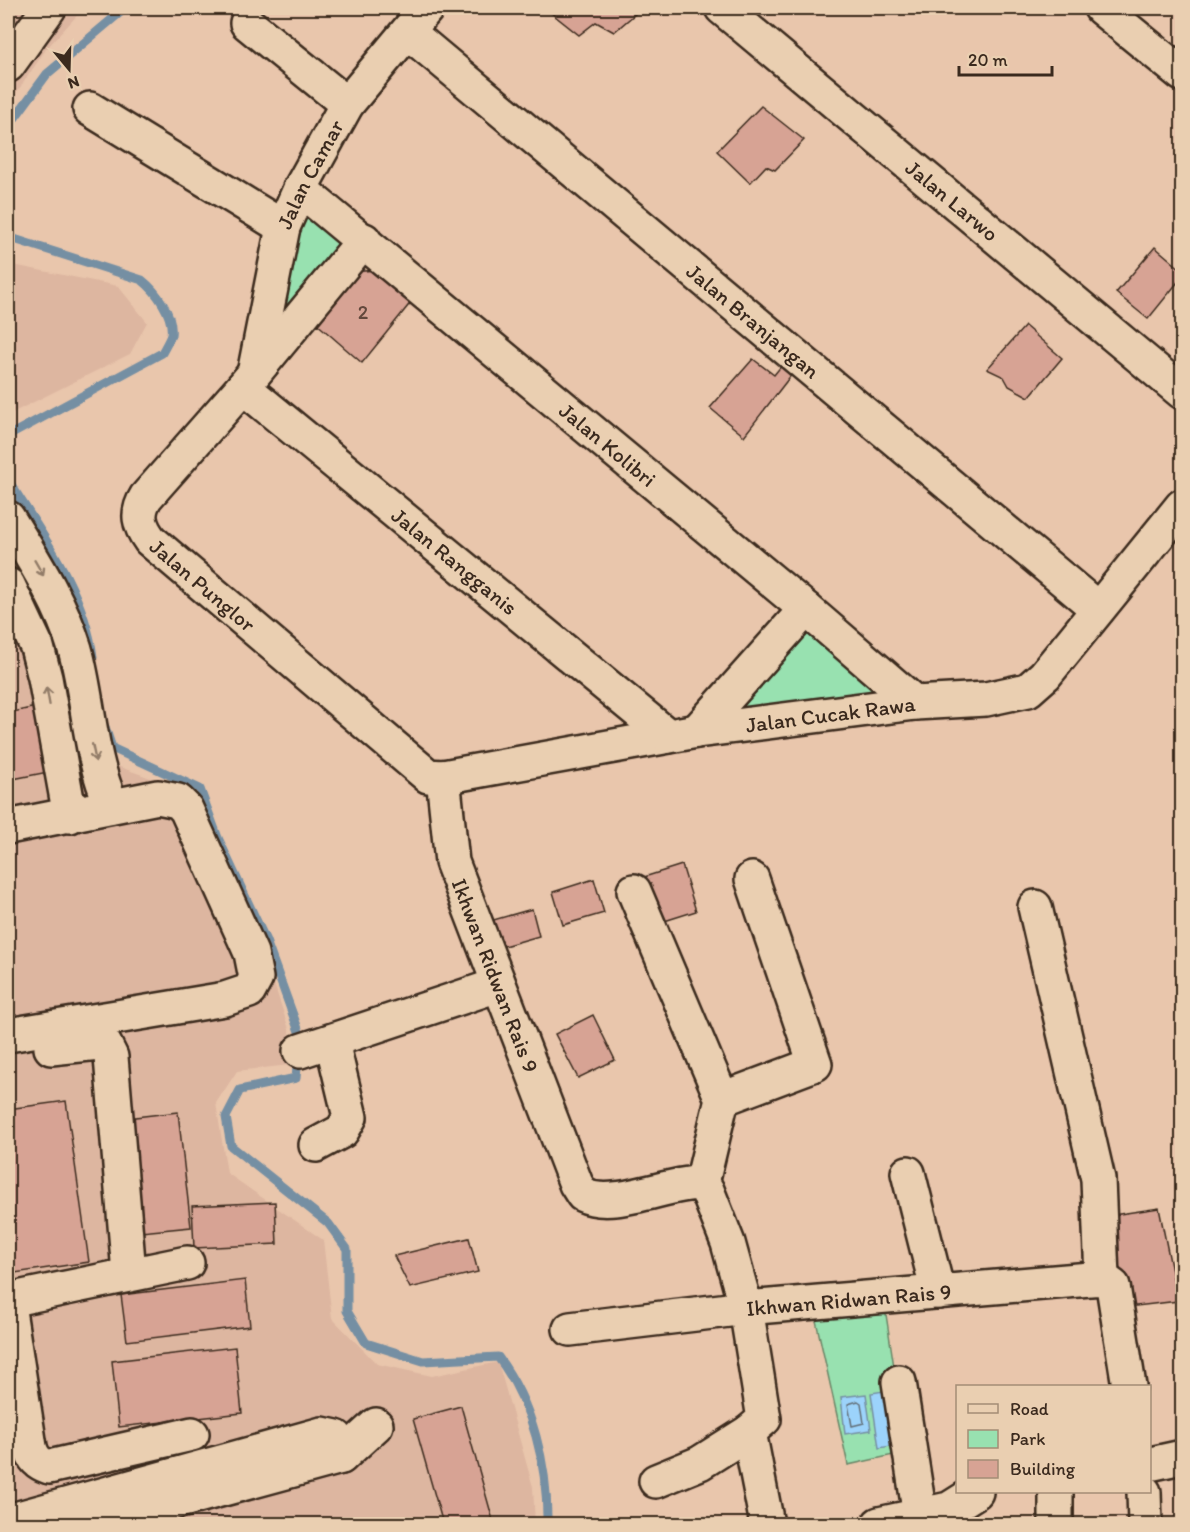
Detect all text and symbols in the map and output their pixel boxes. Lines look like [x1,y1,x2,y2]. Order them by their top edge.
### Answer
north arrow [39,39,99,99]
scale bar [959,39,1052,77]
text: 20 m [968,49,1008,71]
text: N [66,72,82,93]
street label: Jalan Camar [271,115,350,233]
street label: Jalan Larwo [900,154,1004,247]
street label: Jalan Branjangan [681,258,825,385]
house number: 2 [358,300,369,324]
street label: Jalan Kolibri [554,397,661,493]
street label: Jalan Rangganis [386,502,523,621]
street label: Jalan Punglor [144,533,261,638]
one-way arrow [33,559,45,576]
one-way arrow [42,687,53,706]
street label: Jalan Cucak Rawa [744,690,917,739]
one-way arrow [89,743,100,762]
street label: Ikhwan Ridwan Rais 9 [446,875,545,1076]
street label: Ikhwan Ridwan Rais 9 [745,1278,953,1322]
legend [956,1385,1151,1493]
text: Road [1010,1398,1049,1420]
text: Park [1010,1428,1045,1450]
text: Building [1010,1458,1076,1480]

